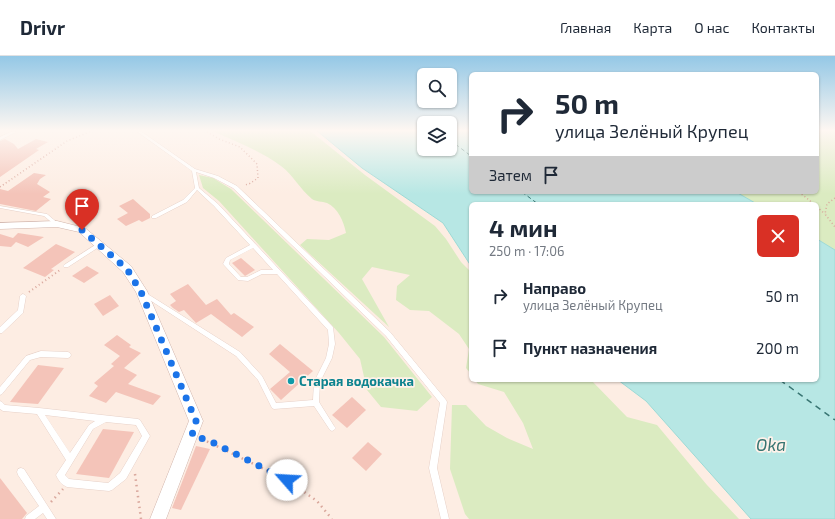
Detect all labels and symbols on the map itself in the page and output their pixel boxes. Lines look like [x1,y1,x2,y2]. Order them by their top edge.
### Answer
pin [65,189,99,230]
place label: Старая водокачка [299,373,414,389]
marker: Старая водокачка [286,376,296,386]
water label: Oka [756,434,786,454]
position arrow [266,459,308,501]

